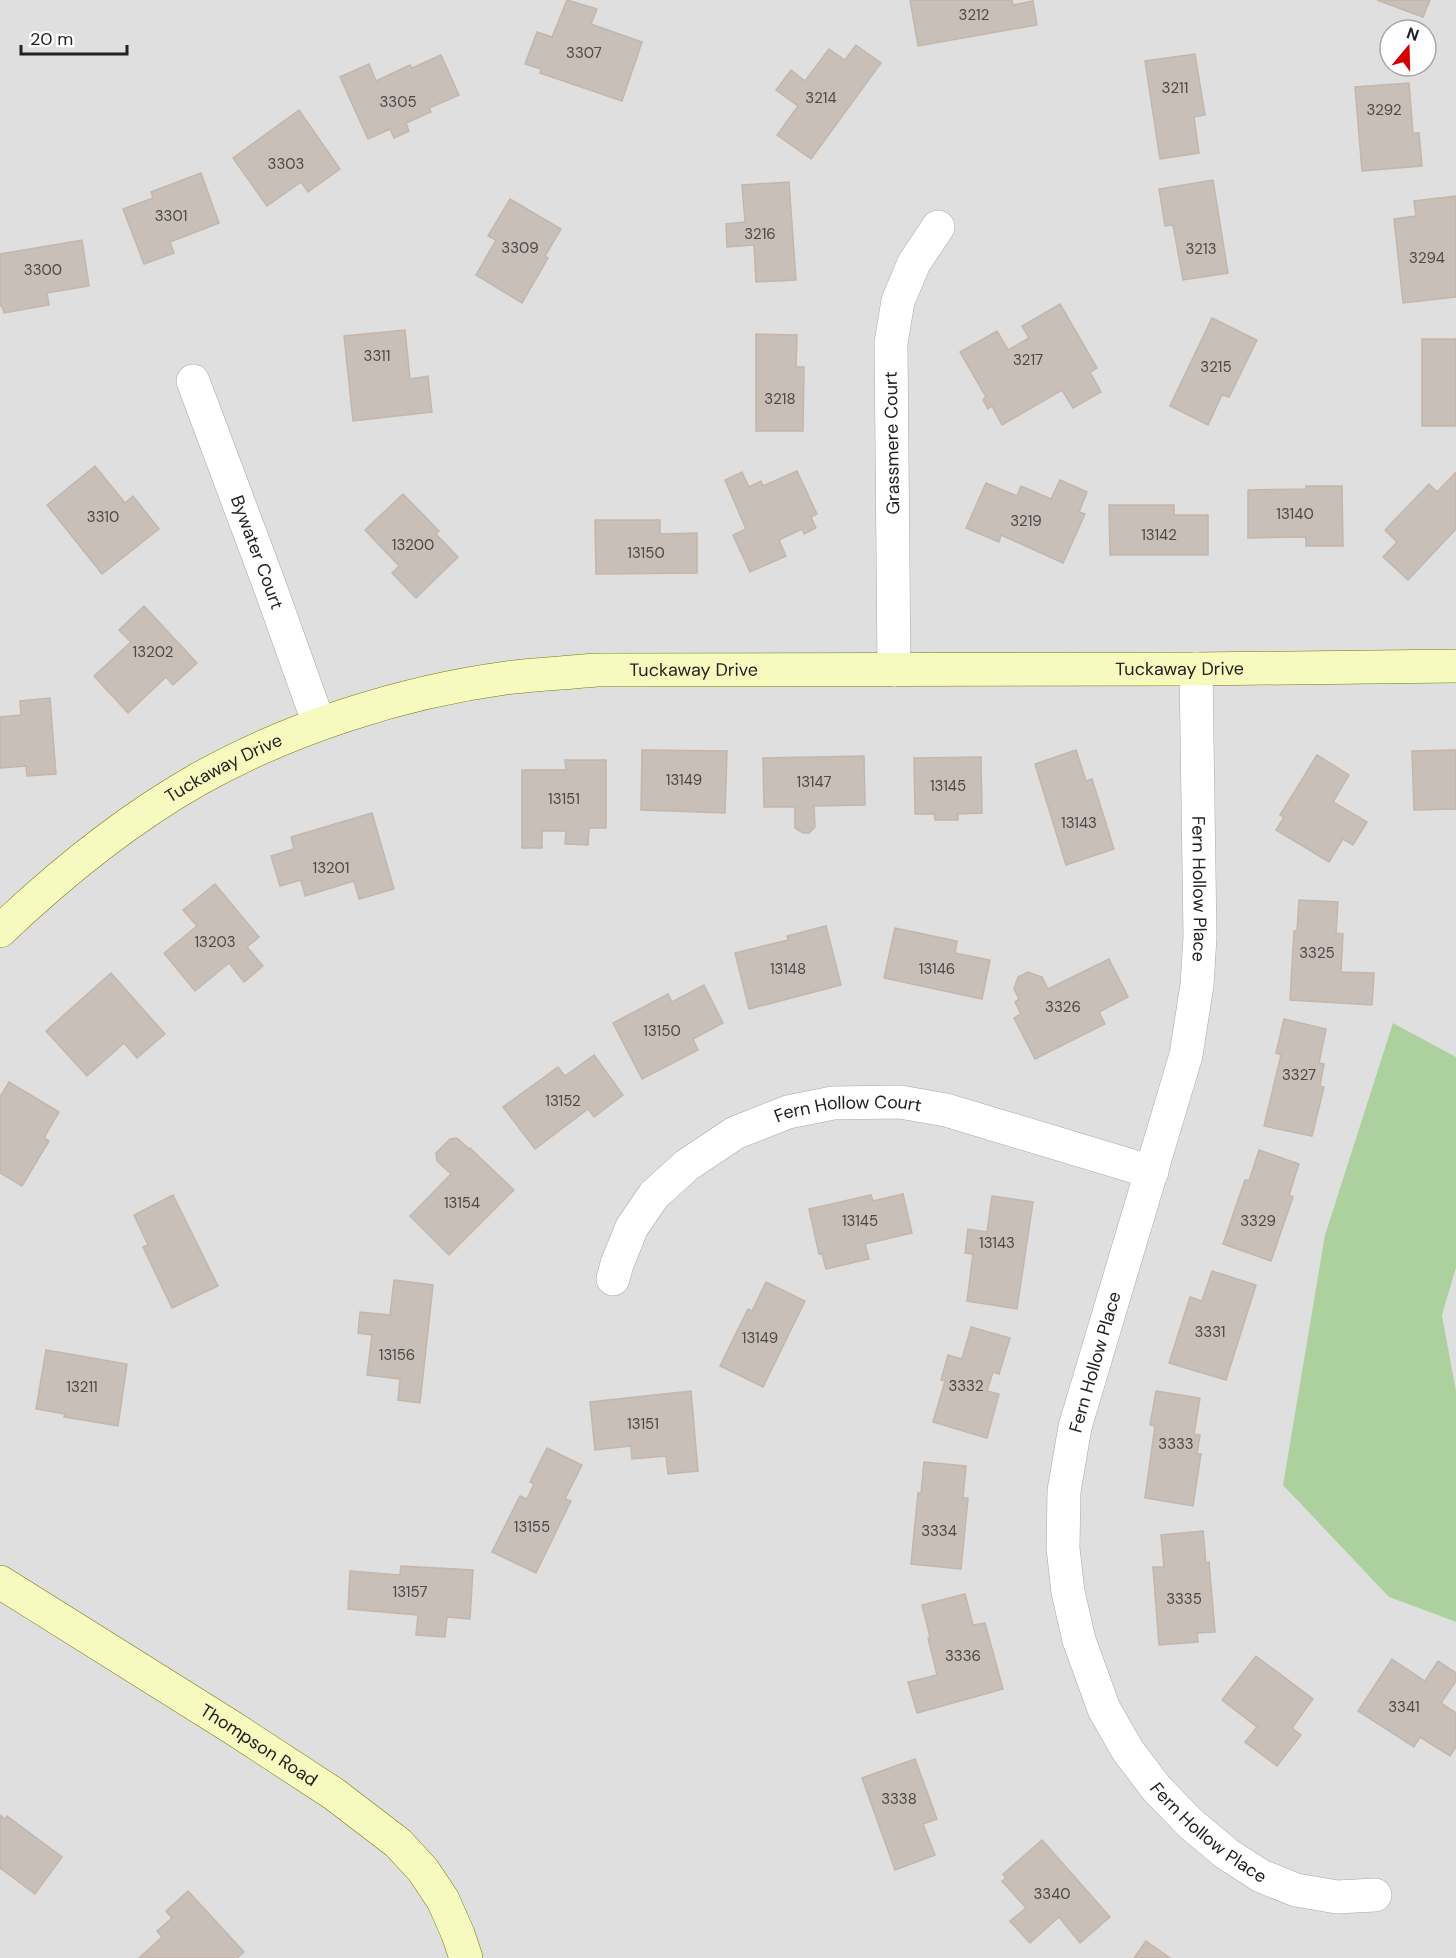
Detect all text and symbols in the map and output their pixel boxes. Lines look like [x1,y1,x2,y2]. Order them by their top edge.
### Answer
house number: 3212 [959,5,989,25]
scale bar [21,18,128,56]
north arrow [1378,18,1438,78]
text: N [1404,22,1422,46]
text: 20 m [30,27,73,51]
house number: 3307 [566,43,602,63]
house number: 3211 [1162,78,1188,98]
house number: 3214 [805,88,837,108]
house number: 3305 [379,92,417,112]
house number: 3292 [1366,100,1402,120]
house number: 3303 [268,154,304,174]
house number: 3301 [155,206,187,226]
house number: 3216 [744,224,776,244]
house number: 3309 [501,238,539,258]
house number: 3213 [1185,239,1217,259]
house number: 3294 [1409,248,1445,268]
house number: 3300 [24,260,62,280]
house number: 3311 [364,346,390,366]
house number: 3217 [1013,350,1043,370]
house number: 3215 [1200,357,1232,377]
street label: Grassmere Court [879,371,905,515]
house number: 3218 [764,389,796,409]
street label: Bywater Court [225,492,289,613]
house number: 13140 [1276,504,1314,524]
house number: 3310 [87,507,119,527]
house number: 3219 [1010,511,1042,531]
house number: 13142 [1141,525,1177,545]
house number: 13200 [392,535,434,555]
house number: 13150 [627,543,665,563]
house number: 13202 [133,642,173,662]
street label: Tuckaway Drive [1115,656,1244,681]
street label: Tuckaway Drive [629,658,758,682]
street label: Tuckaway Drive [160,728,286,808]
house number: 13149 [666,770,702,790]
house number: 13147 [796,772,832,792]
house number: 13145 [930,776,966,796]
house number: 13151 [548,789,580,809]
house number: 13143 [1061,813,1097,833]
street label: Fern Hollow Place [1186,816,1212,963]
house number: 13201 [313,858,349,878]
house number: 13203 [194,932,236,952]
house number: 3325 [1299,943,1335,963]
house number: 13148 [770,959,806,979]
house number: 13146 [919,959,955,979]
house number: 3326 [1045,997,1081,1017]
house number: 13150 [643,1021,681,1041]
house number: 3327 [1282,1065,1316,1085]
street label: Fern Hollow Court [771,1090,924,1128]
house number: 13152 [545,1091,581,1111]
house number: 13154 [444,1193,480,1213]
house number: 13145 [842,1211,878,1231]
house number: 3329 [1240,1211,1276,1231]
house number: 13143 [979,1233,1015,1253]
street label: Fern Hollow Place [1063,1289,1127,1435]
house number: 3331 [1194,1322,1226,1342]
house number: 13149 [742,1328,778,1348]
house number: 13156 [379,1345,415,1365]
house number: 3332 [948,1376,984,1396]
house number: 13211 [66,1377,98,1397]
house number: 13151 [627,1414,659,1434]
house number: 3333 [1158,1434,1194,1454]
house number: 13155 [514,1517,550,1537]
house number: 3334 [921,1521,957,1541]
house number: 13157 [393,1582,427,1602]
house number: 3335 [1166,1589,1202,1609]
house number: 3336 [945,1646,981,1666]
house number: 3341 [1388,1697,1420,1717]
street label: Thompson Road [196,1698,322,1792]
street label: Fern Hollow Place [1144,1778,1271,1889]
house number: 3338 [881,1789,917,1809]
house number: 3340 [1033,1884,1071,1904]

